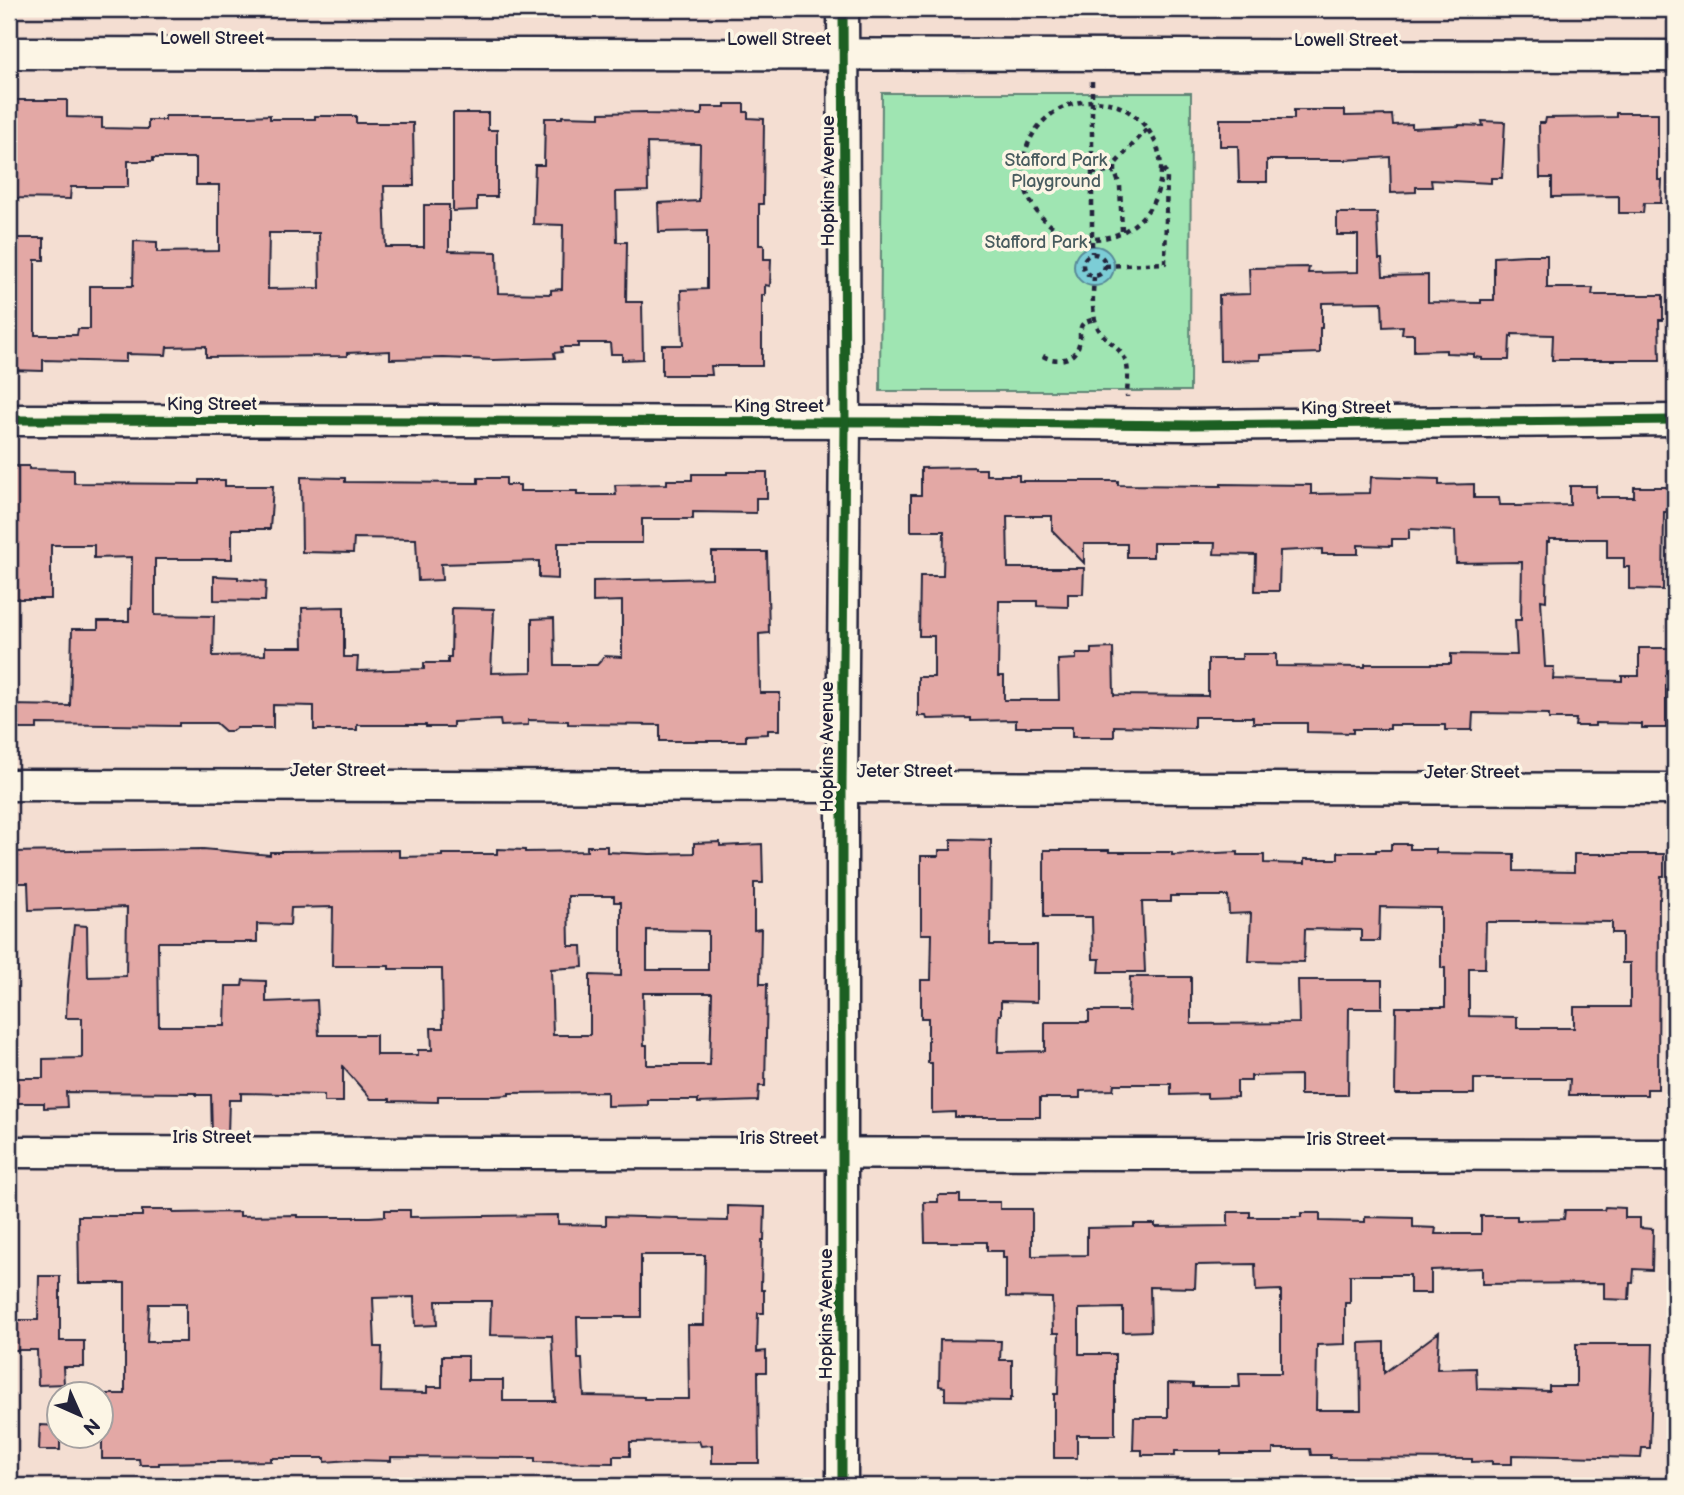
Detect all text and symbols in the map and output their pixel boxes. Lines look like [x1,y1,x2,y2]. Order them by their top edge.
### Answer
street label: Lowell Street [160,28,265,49]
street label: Lowell Street [727,29,832,50]
street label: Lowell Street [1294,30,1399,51]
street label: Hopkins Avenue [818,115,839,247]
park label: Stafford Park Playground [1005,150,1108,192]
park label: Stafford Park [985,232,1088,253]
street label: King Street [167,394,258,415]
street label: King Street [734,396,825,417]
street label: King Street [1301,397,1392,419]
street label: Hopkins Avenue [817,681,838,813]
street label: Jeter Street [290,760,386,781]
street label: Jeter Street [857,761,953,782]
street label: Jeter Street [1424,762,1520,783]
street label: Iris Street [172,1127,252,1148]
street label: Iris Street [739,1128,819,1149]
street label: Iris Street [1306,1129,1386,1150]
street label: Hopkins Avenue [816,1248,837,1380]
north arrow [46,1380,116,1450]
text: N [78,1413,104,1439]

